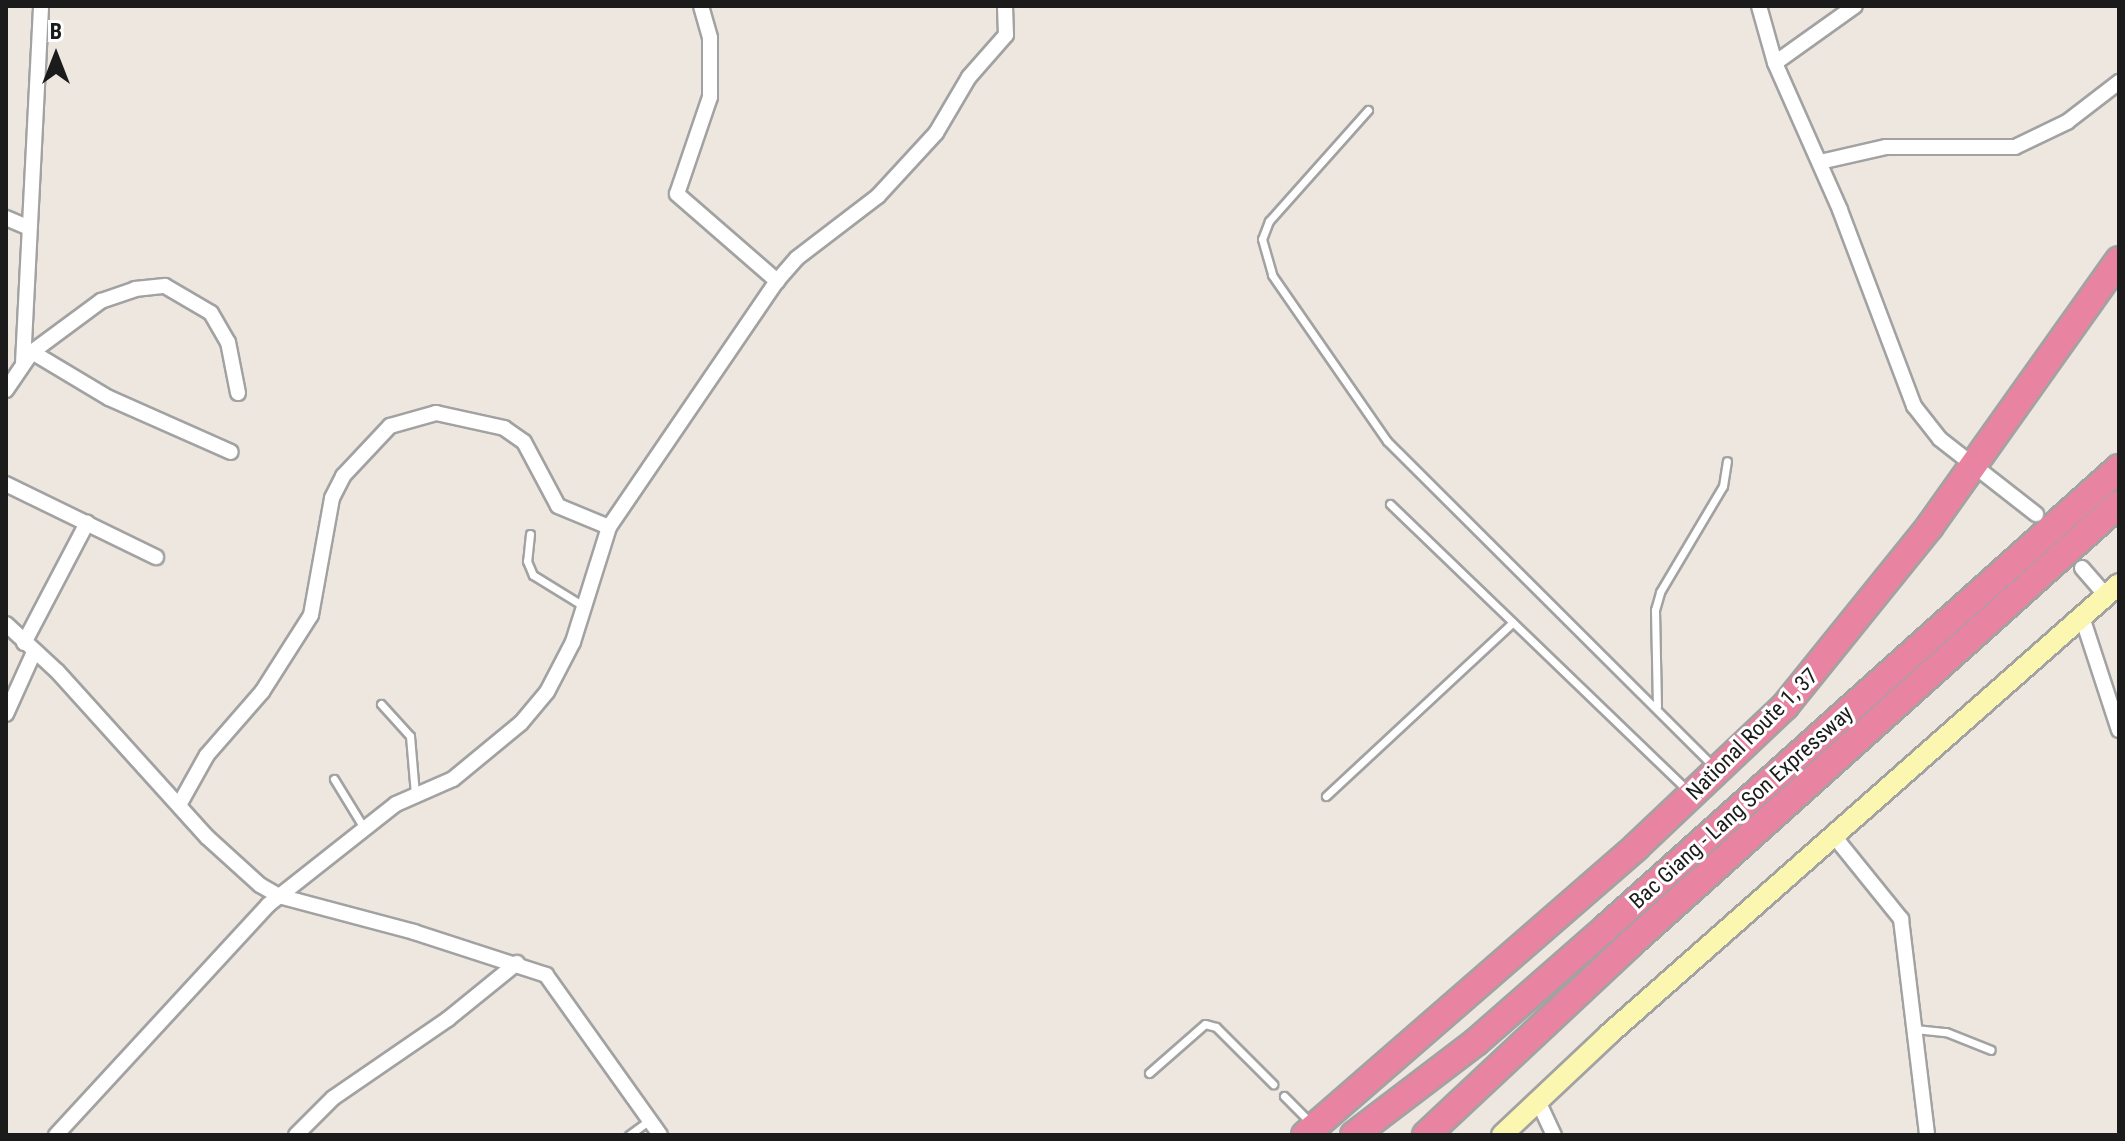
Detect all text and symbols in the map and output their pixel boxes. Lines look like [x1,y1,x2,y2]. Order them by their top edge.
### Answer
north arrow [16,16,96,96]
text: B [50,19,62,44]
street label: National Route 1, 37 [1681,663,1823,805]
street label: Bac Giang - Lang Son Expressway [1624,700,1858,914]

